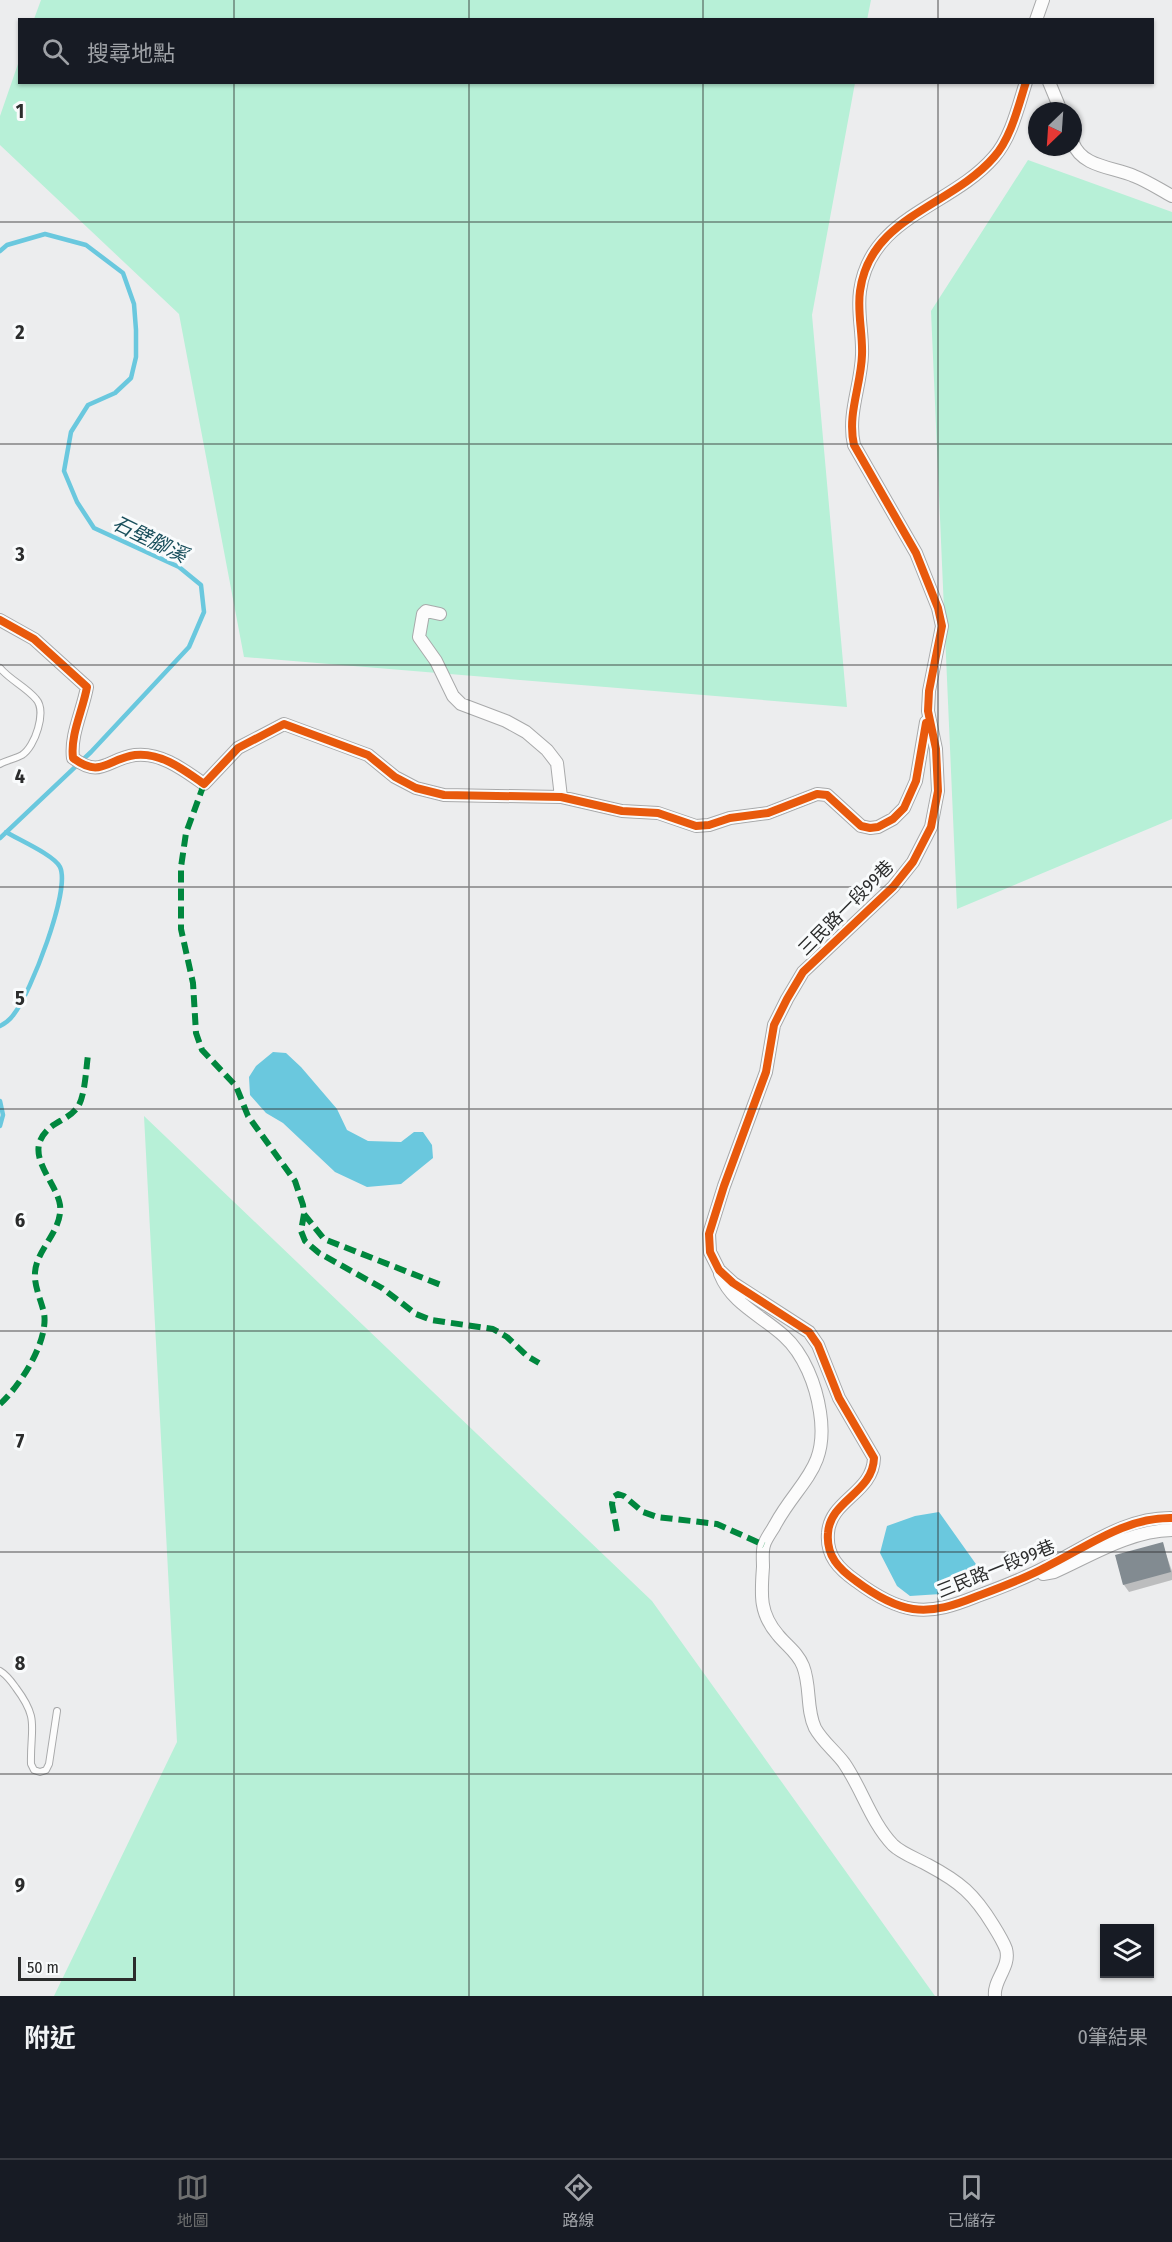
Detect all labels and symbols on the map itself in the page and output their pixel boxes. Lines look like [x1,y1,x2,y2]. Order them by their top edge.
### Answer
text: 1 [16,99,24,123]
north arrow [1028,102,1082,156]
text: 2 [14,320,25,344]
water label: 石壁腳溪 [109,511,194,569]
text: 3 [14,542,25,566]
text: 4 [15,764,25,788]
street label: 三民路一段99巷 [794,856,898,960]
text: 5 [15,986,25,1010]
text: 6 [15,1208,25,1232]
text: 7 [16,1429,25,1453]
street label: 三民路一段99巷 [934,1535,1058,1603]
text: 8 [15,1651,26,1675]
text: 9 [15,1873,25,1897]
scale bar [18,1954,136,1982]

